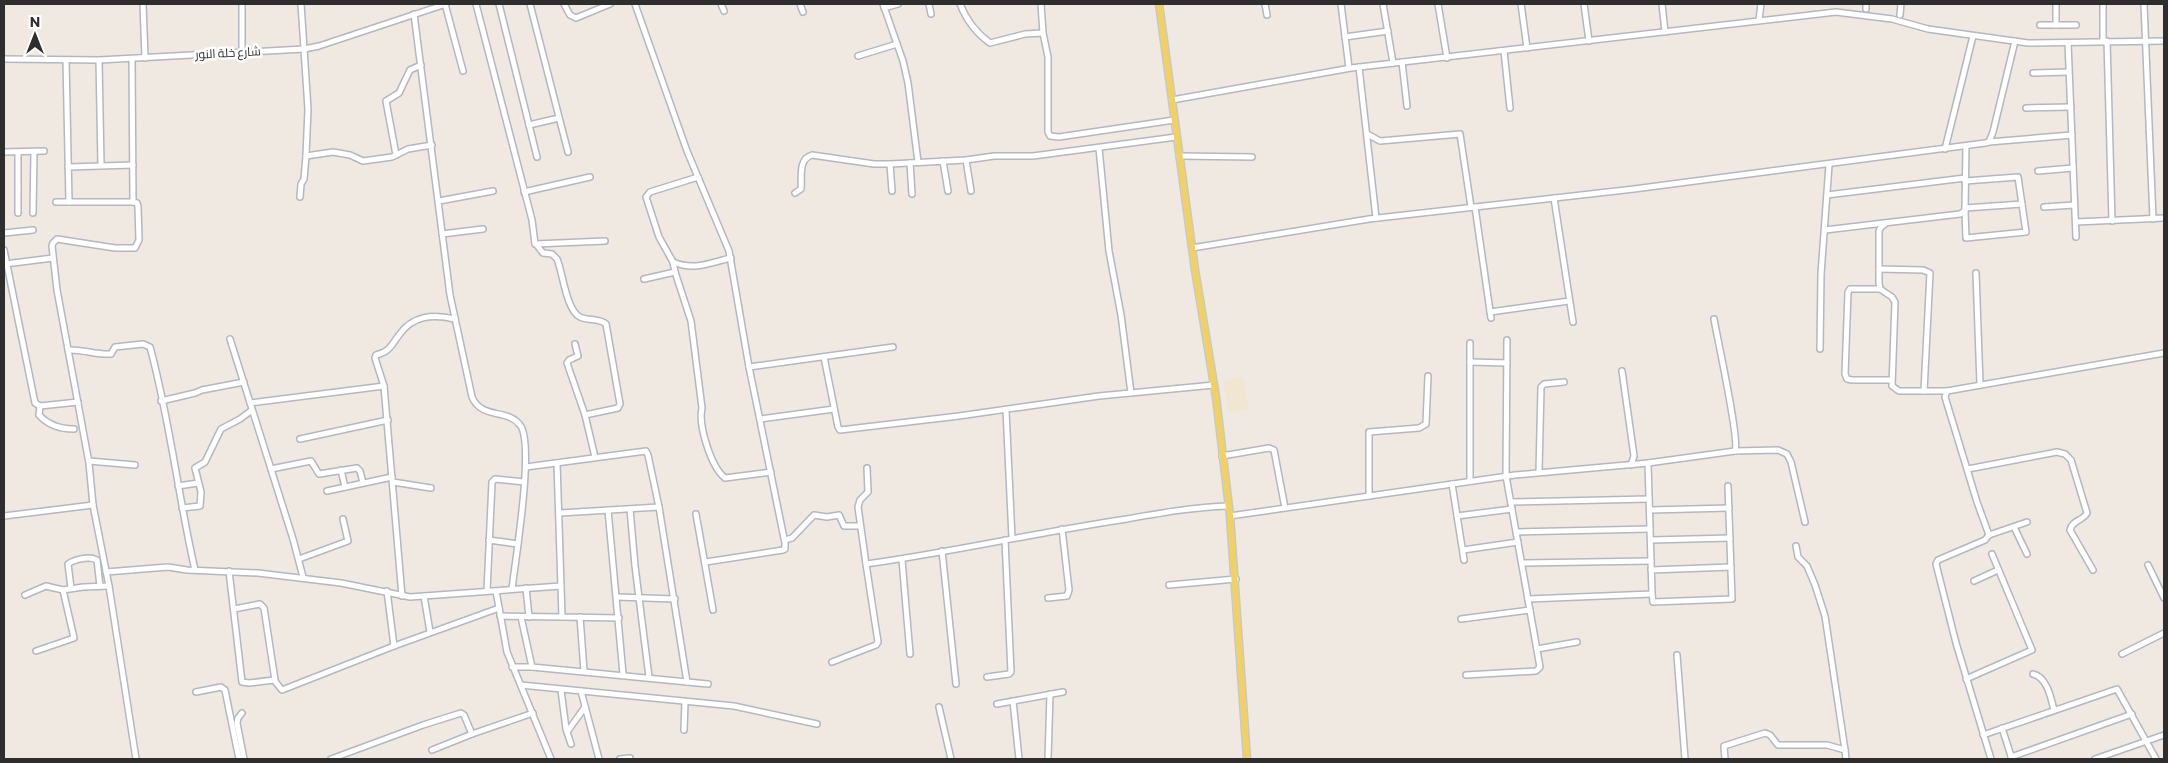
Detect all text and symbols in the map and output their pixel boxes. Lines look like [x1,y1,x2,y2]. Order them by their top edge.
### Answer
north arrow [10,10,60,60]
text: N [30,13,40,30]
street label: شارع خلة النور [194,43,261,63]

